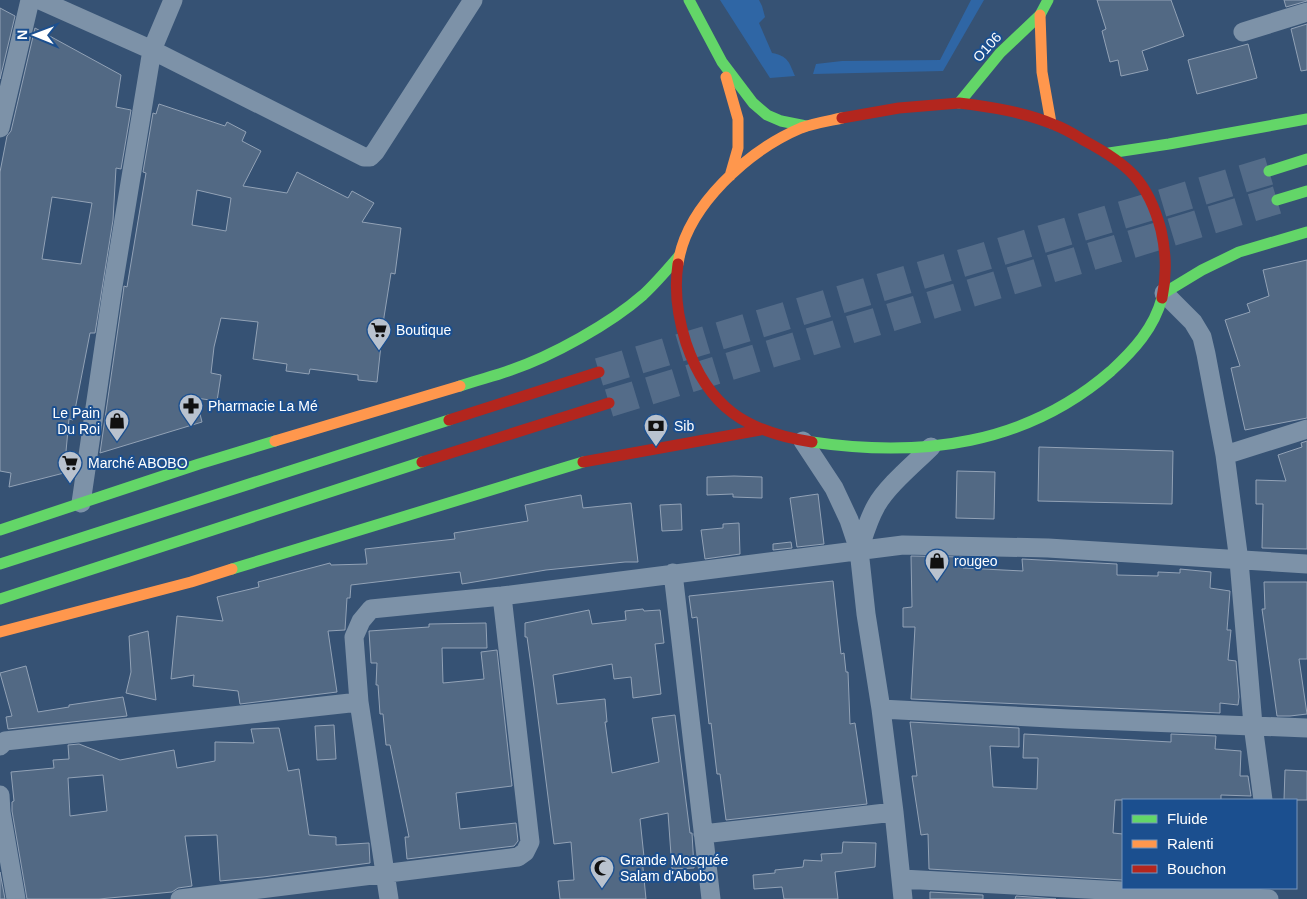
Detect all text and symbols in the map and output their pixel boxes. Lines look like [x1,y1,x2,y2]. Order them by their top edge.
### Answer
north arrow [10,10,60,60]
street label: O106 [970,29,1005,65]
text: N [14,30,30,40]
supermarket icon: Boutique [366,317,392,351]
place label: Boutique [396,322,451,338]
pharmacy icon: Pharmacie La Mé [178,393,204,427]
place label: Pharmacie La Mé [208,398,318,414]
place label: Le Pain Du Roi [53,405,100,437]
shop icon: Le Pain Du Roi [104,408,130,442]
bank icon: Sib [643,413,669,447]
place label: Sib [674,418,694,434]
supermarket icon: Marché ABOBO [57,450,83,484]
place label: Marché ABOBO [88,455,188,471]
shop icon: rougeo [924,548,950,582]
place label: rougeo [954,553,998,569]
legend [1122,799,1297,889]
text: Fluide [1167,810,1208,827]
text: Ralenti [1167,835,1214,852]
place label: Grande Mosquée Salam d'Abobo [620,852,728,884]
mosque icon: Grande Mosquée Salam d'Abobo [589,855,615,889]
text: Bouchon [1167,860,1226,877]

